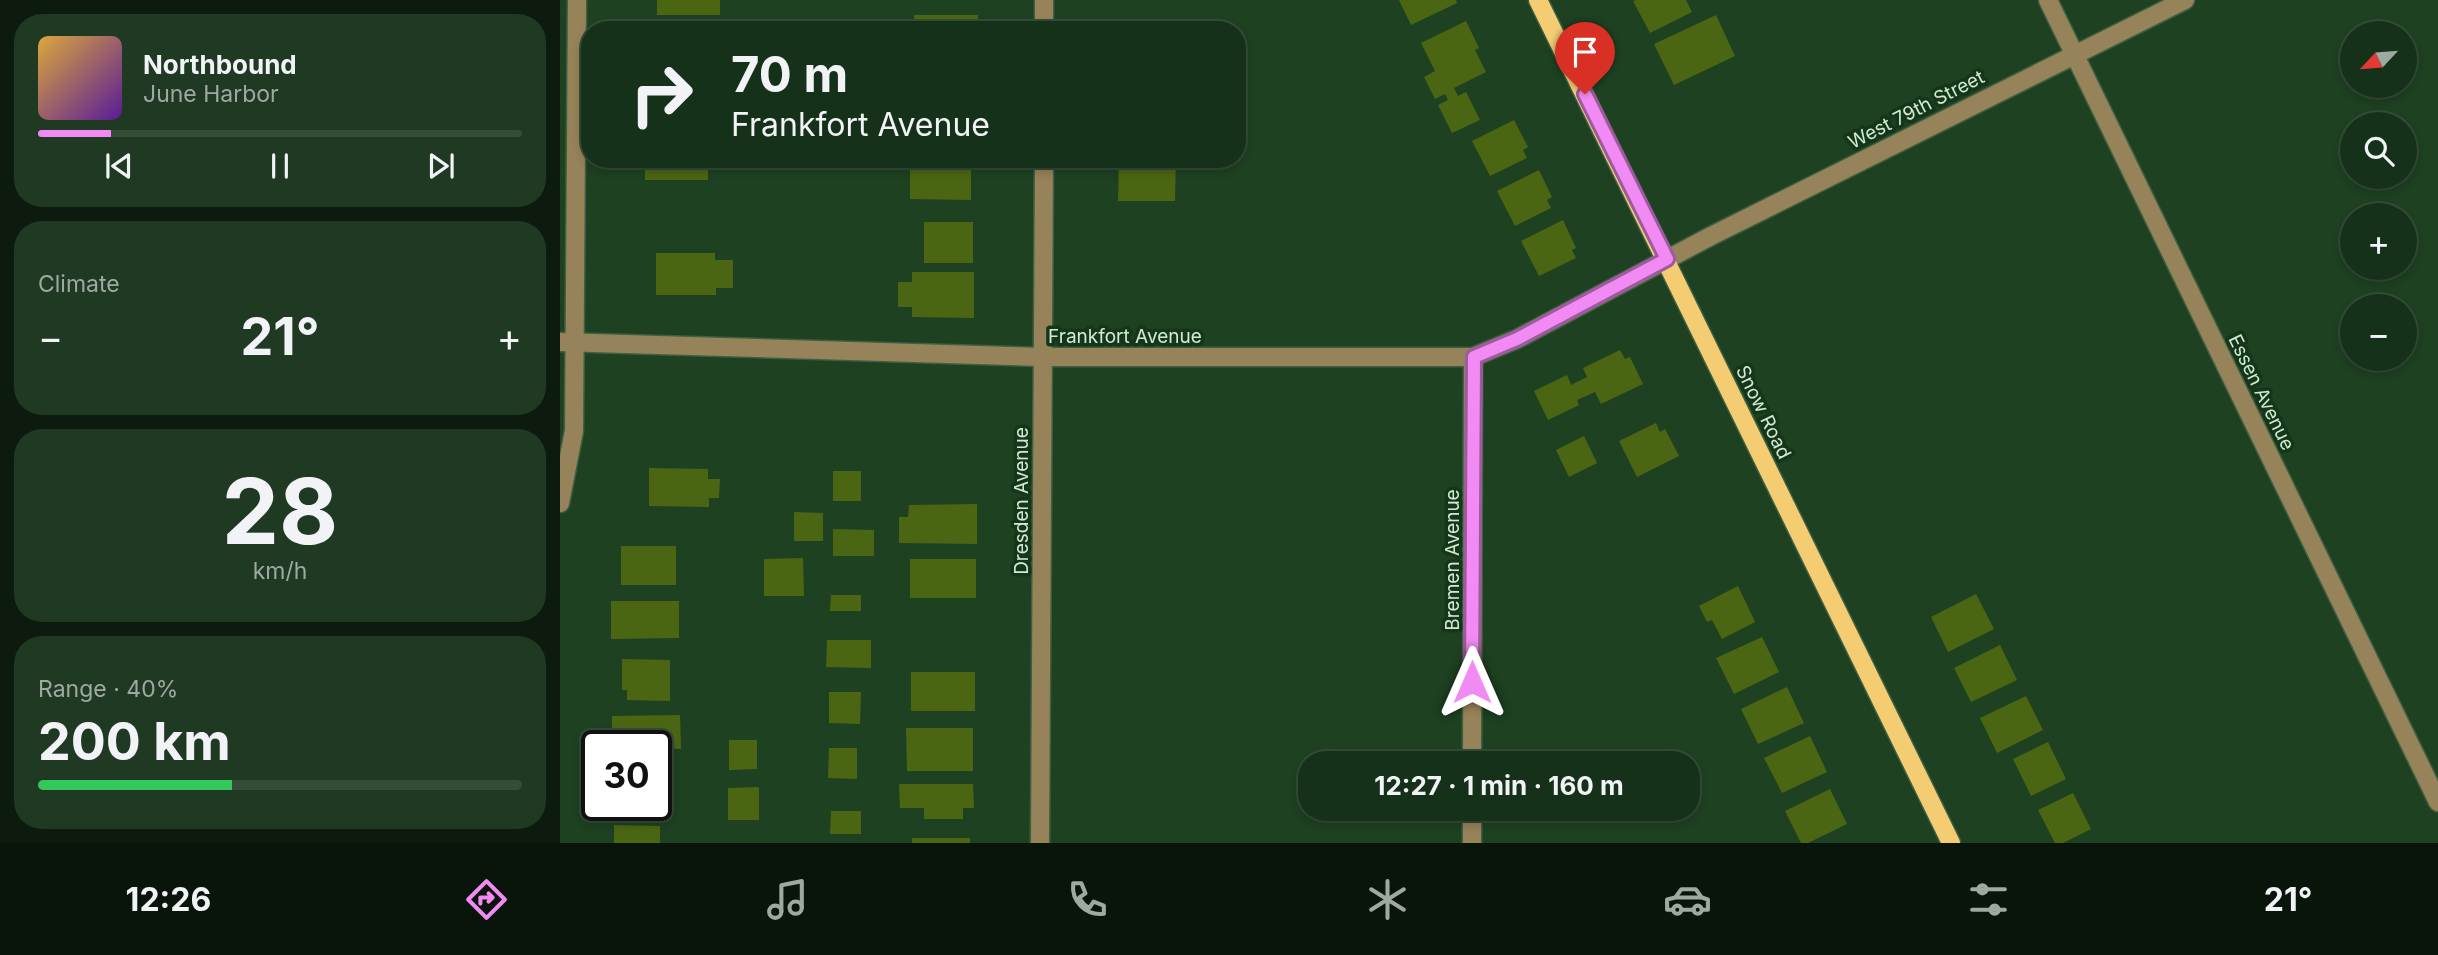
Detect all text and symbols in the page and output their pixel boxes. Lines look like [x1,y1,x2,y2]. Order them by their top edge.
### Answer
north arrow [2340,21,2417,98]
map controls [2340,21,2417,371]
pin [1555,22,1615,94]
icon: arrive [1566,33,1604,71]
text: 70 m [731,45,848,104]
text: Northbound [143,49,297,80]
icon: right [616,49,707,140]
street label: West 79th Street [1844,65,1988,154]
text: June Harbor [143,80,279,108]
text: Frankfort Avenue [731,105,990,144]
button: search [2340,112,2417,189]
icon: previous [100,147,138,185]
icon: pause [261,147,299,185]
icon: next [422,147,460,185]
button: + [2340,203,2417,280]
text: Climate [38,270,120,298]
button: − [2340,294,2417,371]
text: 21° [240,305,320,368]
text: − [38,314,63,360]
text: + [497,314,522,360]
street label: Frankfort Avenue [1048,325,1202,348]
street label: Essen Avenue [2224,331,2299,454]
street label: Snow Road [1731,362,1796,463]
street label: Dresden Avenue [1010,427,1033,575]
text: 28 [222,456,338,566]
street label: Bremen Avenue [1441,489,1464,631]
text: km/h [253,557,307,585]
position arrow [1435,645,1509,719]
text: Range · 40% [38,675,178,703]
text: 200 km [38,710,231,773]
speed limit sign: 30 [581,730,672,821]
text: 12:27 · 1 min · 160 m [1374,770,1624,801]
icon: directions [462,875,511,924]
icon: music [763,875,812,924]
icon: phone [1063,875,1112,924]
icon: climate [1363,875,1412,924]
icon: car [1663,875,1712,924]
icon: filters [1964,875,2013,924]
text: 12:26 [126,880,211,919]
text: 21° [2264,880,2312,919]

